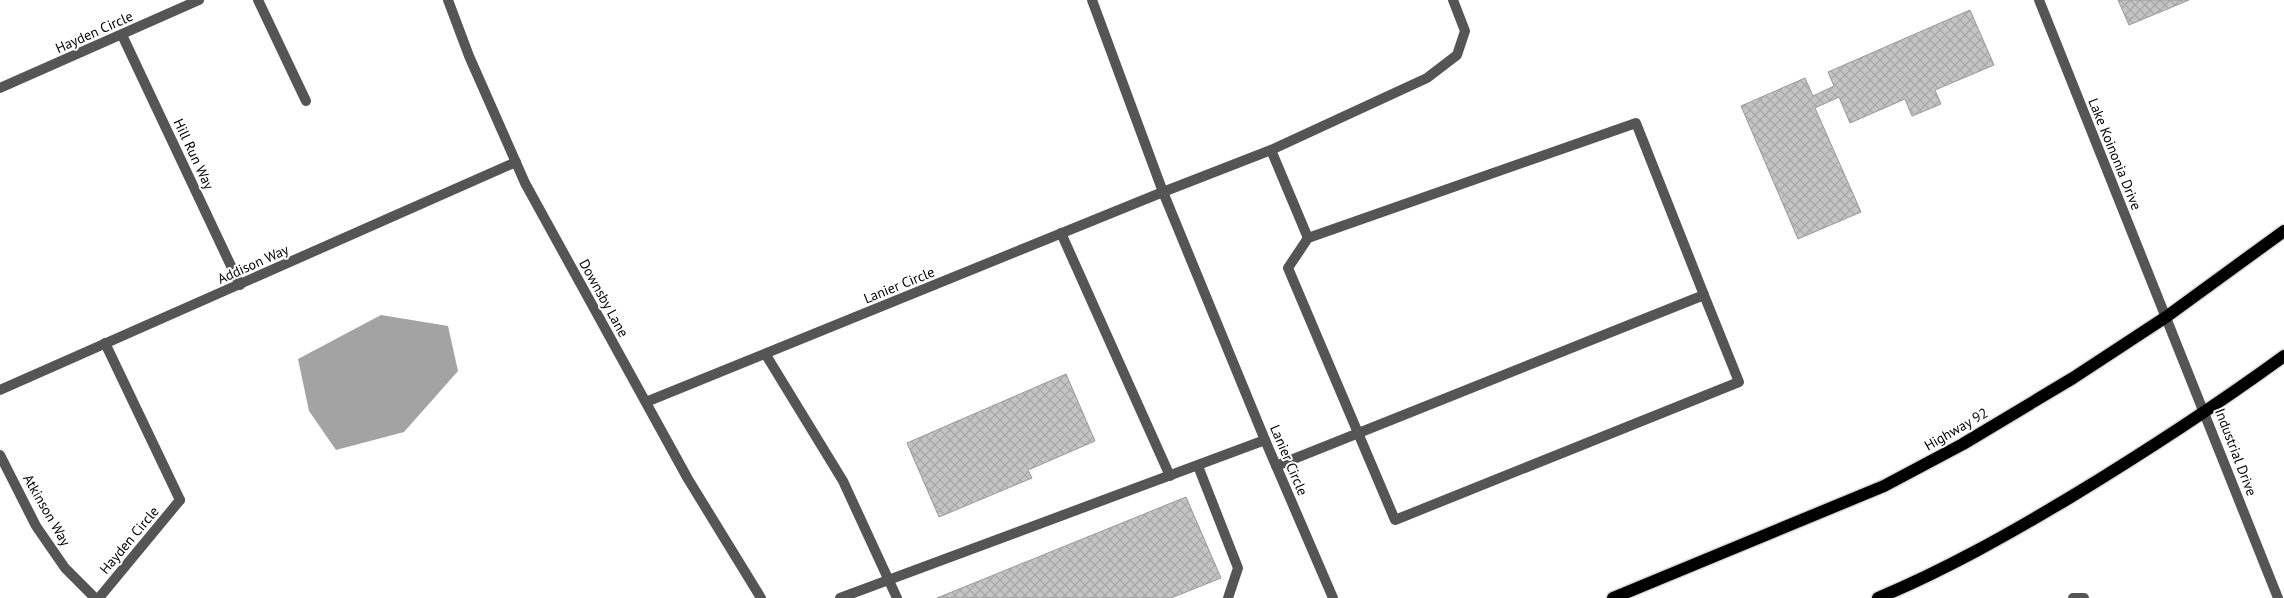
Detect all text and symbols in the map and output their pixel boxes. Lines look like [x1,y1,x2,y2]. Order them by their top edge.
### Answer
street label: Hayden Circle [52,7,136,57]
street label: Lake Koinonia Drive [2084,95,2146,213]
street label: Hill Run Way [170,116,219,193]
street label: Addison Way [215,240,292,288]
street label: Downsby Lane [575,256,633,340]
street label: Lanier Circle [861,263,937,307]
street label: Highway 92 [1921,404,1991,454]
street label: Industrial Drive [2211,406,2261,498]
street label: Lanier Circle [1266,422,1312,498]
street label: Atkinson Way [19,471,75,549]
street label: Hayden Circle [95,502,163,578]

